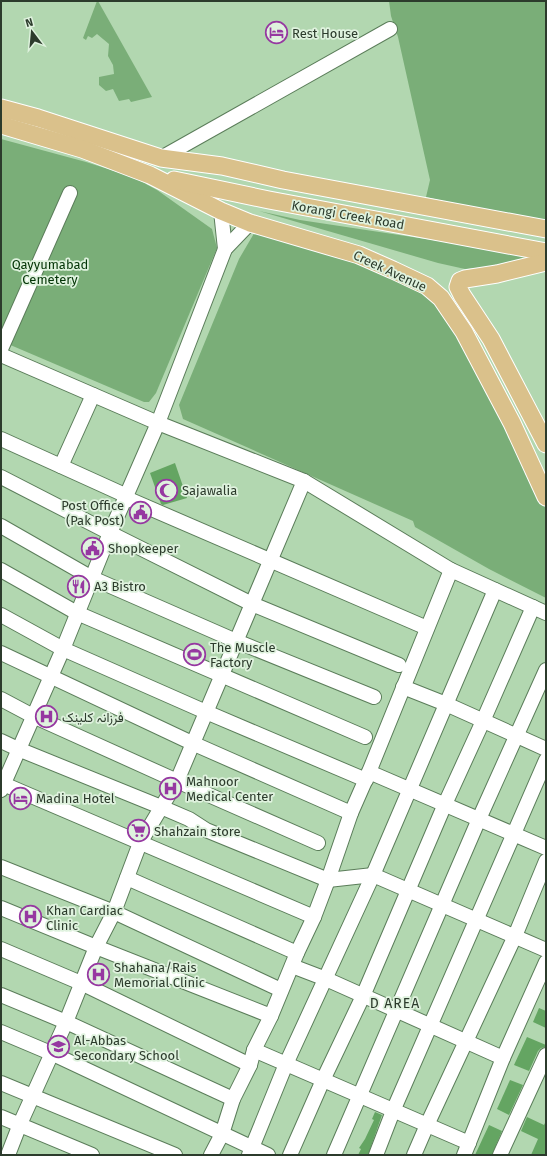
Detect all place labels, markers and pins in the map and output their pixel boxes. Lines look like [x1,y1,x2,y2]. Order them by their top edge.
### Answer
hotel icon: Rest House [264,20,290,46]
place label: Rest House [292,26,358,41]
mosque icon: Sajawalia [154,477,180,503]
place label: Sajawalia [182,483,237,498]
place label: Post Office (Pak Post) [61,498,124,528]
public building icon: Post Office (Pak Post) [127,499,153,525]
public building icon: Shopkeeper [80,535,106,561]
place label: Shopkeeper [108,541,179,556]
restaurant icon: A3 Bistro [65,573,91,599]
place label: A3 Bistro [94,579,146,594]
place label: The Muscle Factory [210,640,276,670]
sports icon: The Muscle Factory [182,641,208,667]
hospital icon: فرزانہ کلینک [34,704,60,730]
place label: فرزانہ کلینک [62,710,124,726]
place label: Mahnoor Medical Center [186,774,273,804]
hospital icon: Mahnoor Medical Center [157,775,183,801]
hotel icon: Madina Hotel [8,785,34,811]
place label: Madina Hotel [36,791,115,806]
supermarket icon: Shahzain store [125,818,151,844]
place label: Shahzain store [154,824,241,839]
place label: Khan Cardiac Clinic [46,903,123,933]
hospital icon: Khan Cardiac Clinic [18,904,44,930]
place label: Shahana/Rais Memorial Clinic [114,960,205,990]
hospital icon: Shahana/Rais Memorial Clinic [86,961,112,987]
place label: Al-Abbas Secondary School [74,1033,179,1063]
school or university icon: Al-Abbas Secondary School [46,1034,72,1060]

